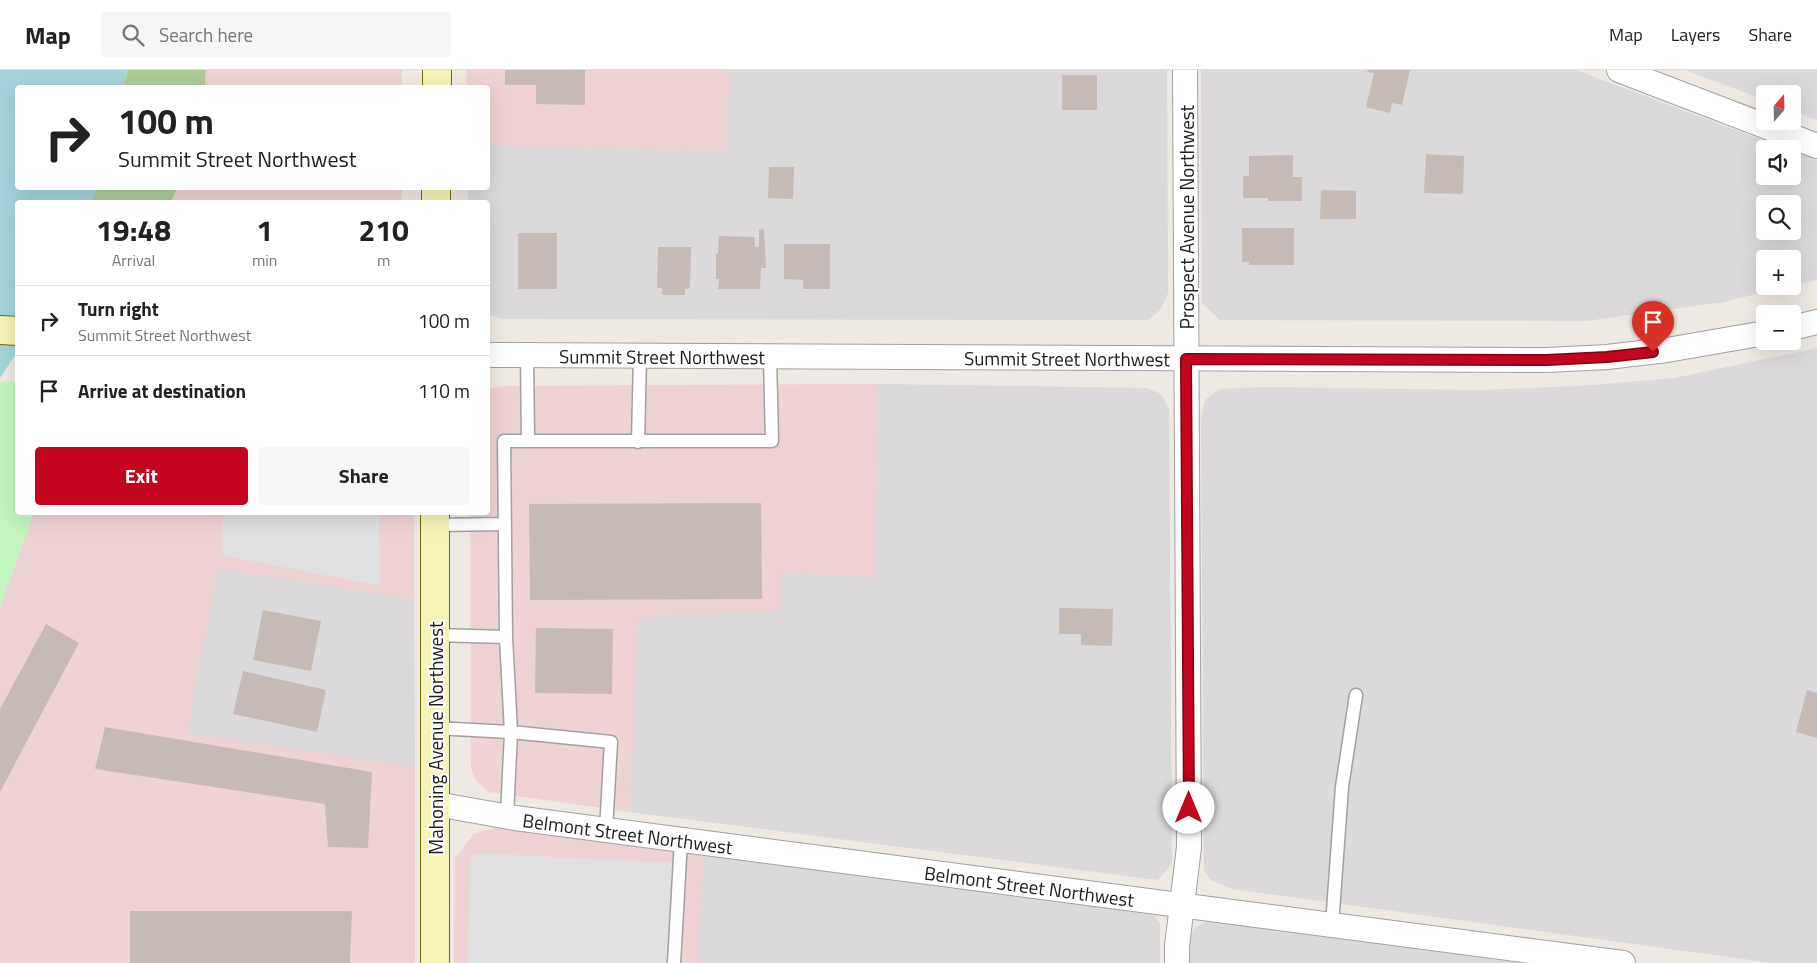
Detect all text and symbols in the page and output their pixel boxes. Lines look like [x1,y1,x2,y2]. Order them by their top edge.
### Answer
search box [101,12,451,57]
text: Map [25,17,71,53]
text: Search here [159,20,253,49]
icon: search [119,21,147,49]
text: Map [1609,21,1643,48]
text: Layers [1671,21,1720,48]
text: Share [1748,21,1792,48]
north arrow [1756,85,1801,130]
map controls [1756,85,1801,350]
text: 100 m [118,94,214,148]
street label: Prospect Avenue Northwest [1172,104,1201,329]
icon: right [35,105,100,170]
button: sound [1756,140,1801,185]
text: Summit Street Northwest [118,142,356,176]
button: search [1756,195,1801,240]
text: 19:48 [96,207,171,253]
text: 1 [256,207,273,253]
text: 210 [359,207,409,253]
text: Arrival [112,248,155,272]
text: min [252,248,277,272]
text: m [377,248,390,272]
button: + [1756,250,1801,295]
text: Turn right [78,294,159,323]
pin [1632,301,1674,352]
button: − [1756,305,1801,350]
text: 100 m [418,306,470,335]
icon: right [35,307,63,335]
icon: arrive [1639,308,1667,336]
text: Summit Street Northwest [78,323,251,347]
street label: Summit Street Northwest [559,341,765,371]
street label: Summit Street Northwest [964,343,1170,373]
text: Arrive at destination [78,376,246,405]
text: 110 m [418,376,470,405]
icon: arrive [35,377,63,405]
button: Exit [35,447,248,505]
button: Share [258,447,470,505]
street label: Mahoning Avenue Northwest [421,621,450,855]
position arrow [1162,781,1214,833]
street label: Belmont Street Northwest [521,805,735,861]
street label: Belmont Street Northwest [923,857,1136,913]

